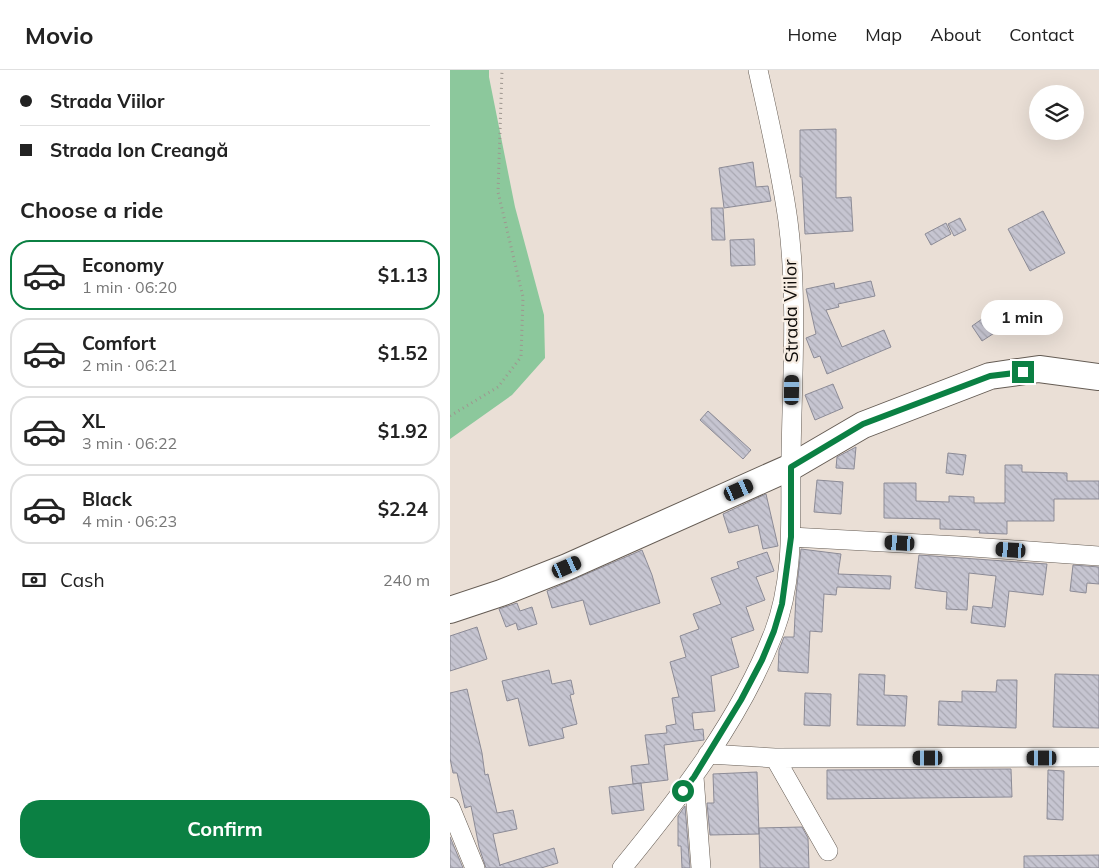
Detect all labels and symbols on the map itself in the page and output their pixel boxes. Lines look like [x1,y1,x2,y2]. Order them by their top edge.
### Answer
street label: Strada Viilor [778,259,803,363]
callout: 1 min [982,300,1064,334]
route end [1012,361,1034,383]
car [784,375,799,405]
car [722,477,755,503]
car [884,535,915,551]
car [995,541,1026,559]
car [550,554,583,580]
car [913,751,943,766]
car [1027,751,1057,766]
route start [672,780,694,802]

